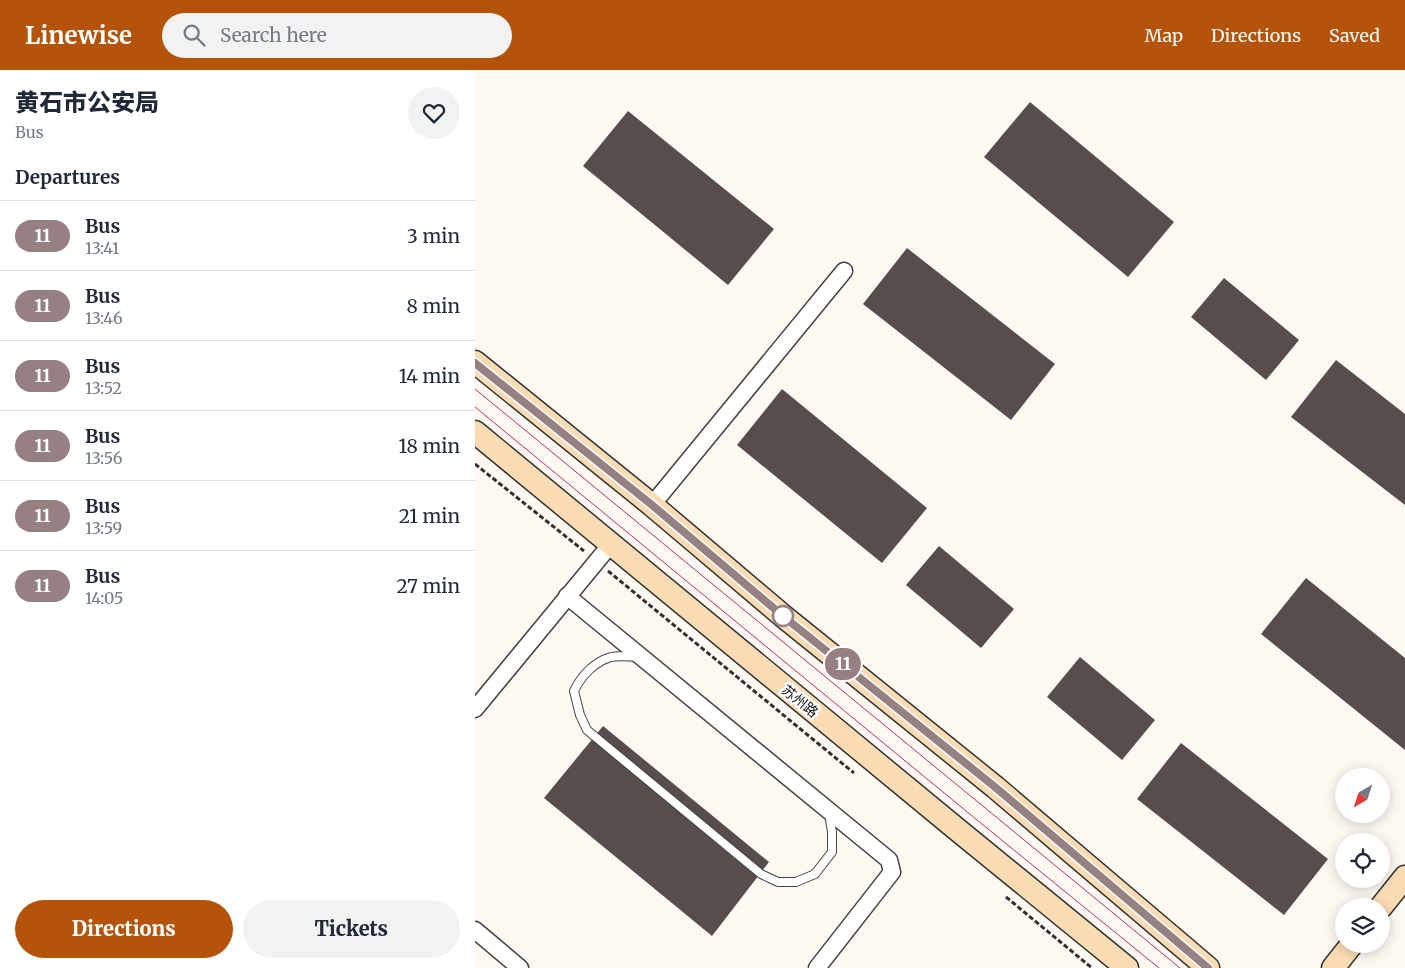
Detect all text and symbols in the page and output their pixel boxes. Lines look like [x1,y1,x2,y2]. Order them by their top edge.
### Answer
search box [162,13,512,58]
text: Linewise [25,20,132,51]
icon: search [180,21,208,49]
text: Search here [220,23,327,47]
text: Map [1145,24,1183,47]
text: Directions [1211,24,1301,47]
text: Saved [1329,24,1380,47]
text: 黄石市公安局 [15,87,159,118]
button: heart [408,87,460,139]
text: Bus [15,122,44,142]
text: Departures [15,165,120,189]
text: Bus [85,214,120,238]
text: 11 [34,224,51,247]
text: 3 min [407,224,460,248]
text: 13:41 [85,238,119,258]
text: Bus [85,284,120,308]
text: 11 [34,294,51,317]
text: 8 min [407,294,460,318]
text: 13:46 [85,308,123,328]
text: Bus [85,354,120,378]
text: 11 [34,364,51,387]
text: 14 min [399,364,460,388]
text: 13:52 [85,378,122,398]
text: Bus [85,424,120,448]
text: 11 [34,434,51,457]
text: 18 min [399,434,460,458]
text: 13:56 [85,448,122,468]
text: Bus [85,494,120,518]
text: 11 [34,504,51,527]
text: 21 min [399,504,460,528]
text: 13:59 [85,518,122,538]
text: Bus [85,564,120,588]
text: 11 [34,574,51,597]
text: 27 min [396,574,460,598]
text: 14:05 [85,588,123,608]
unlabelled marker [772,605,794,627]
line badge: 11 [821,648,865,680]
text: 11 [835,652,851,675]
street label: 苏州路 [778,681,822,721]
north arrow [1335,768,1390,822]
map controls [1335,768,1390,953]
button: locate [1335,833,1390,888]
button: layers [1335,898,1390,953]
button: Directions [15,900,233,958]
button: Tickets [243,900,460,958]

